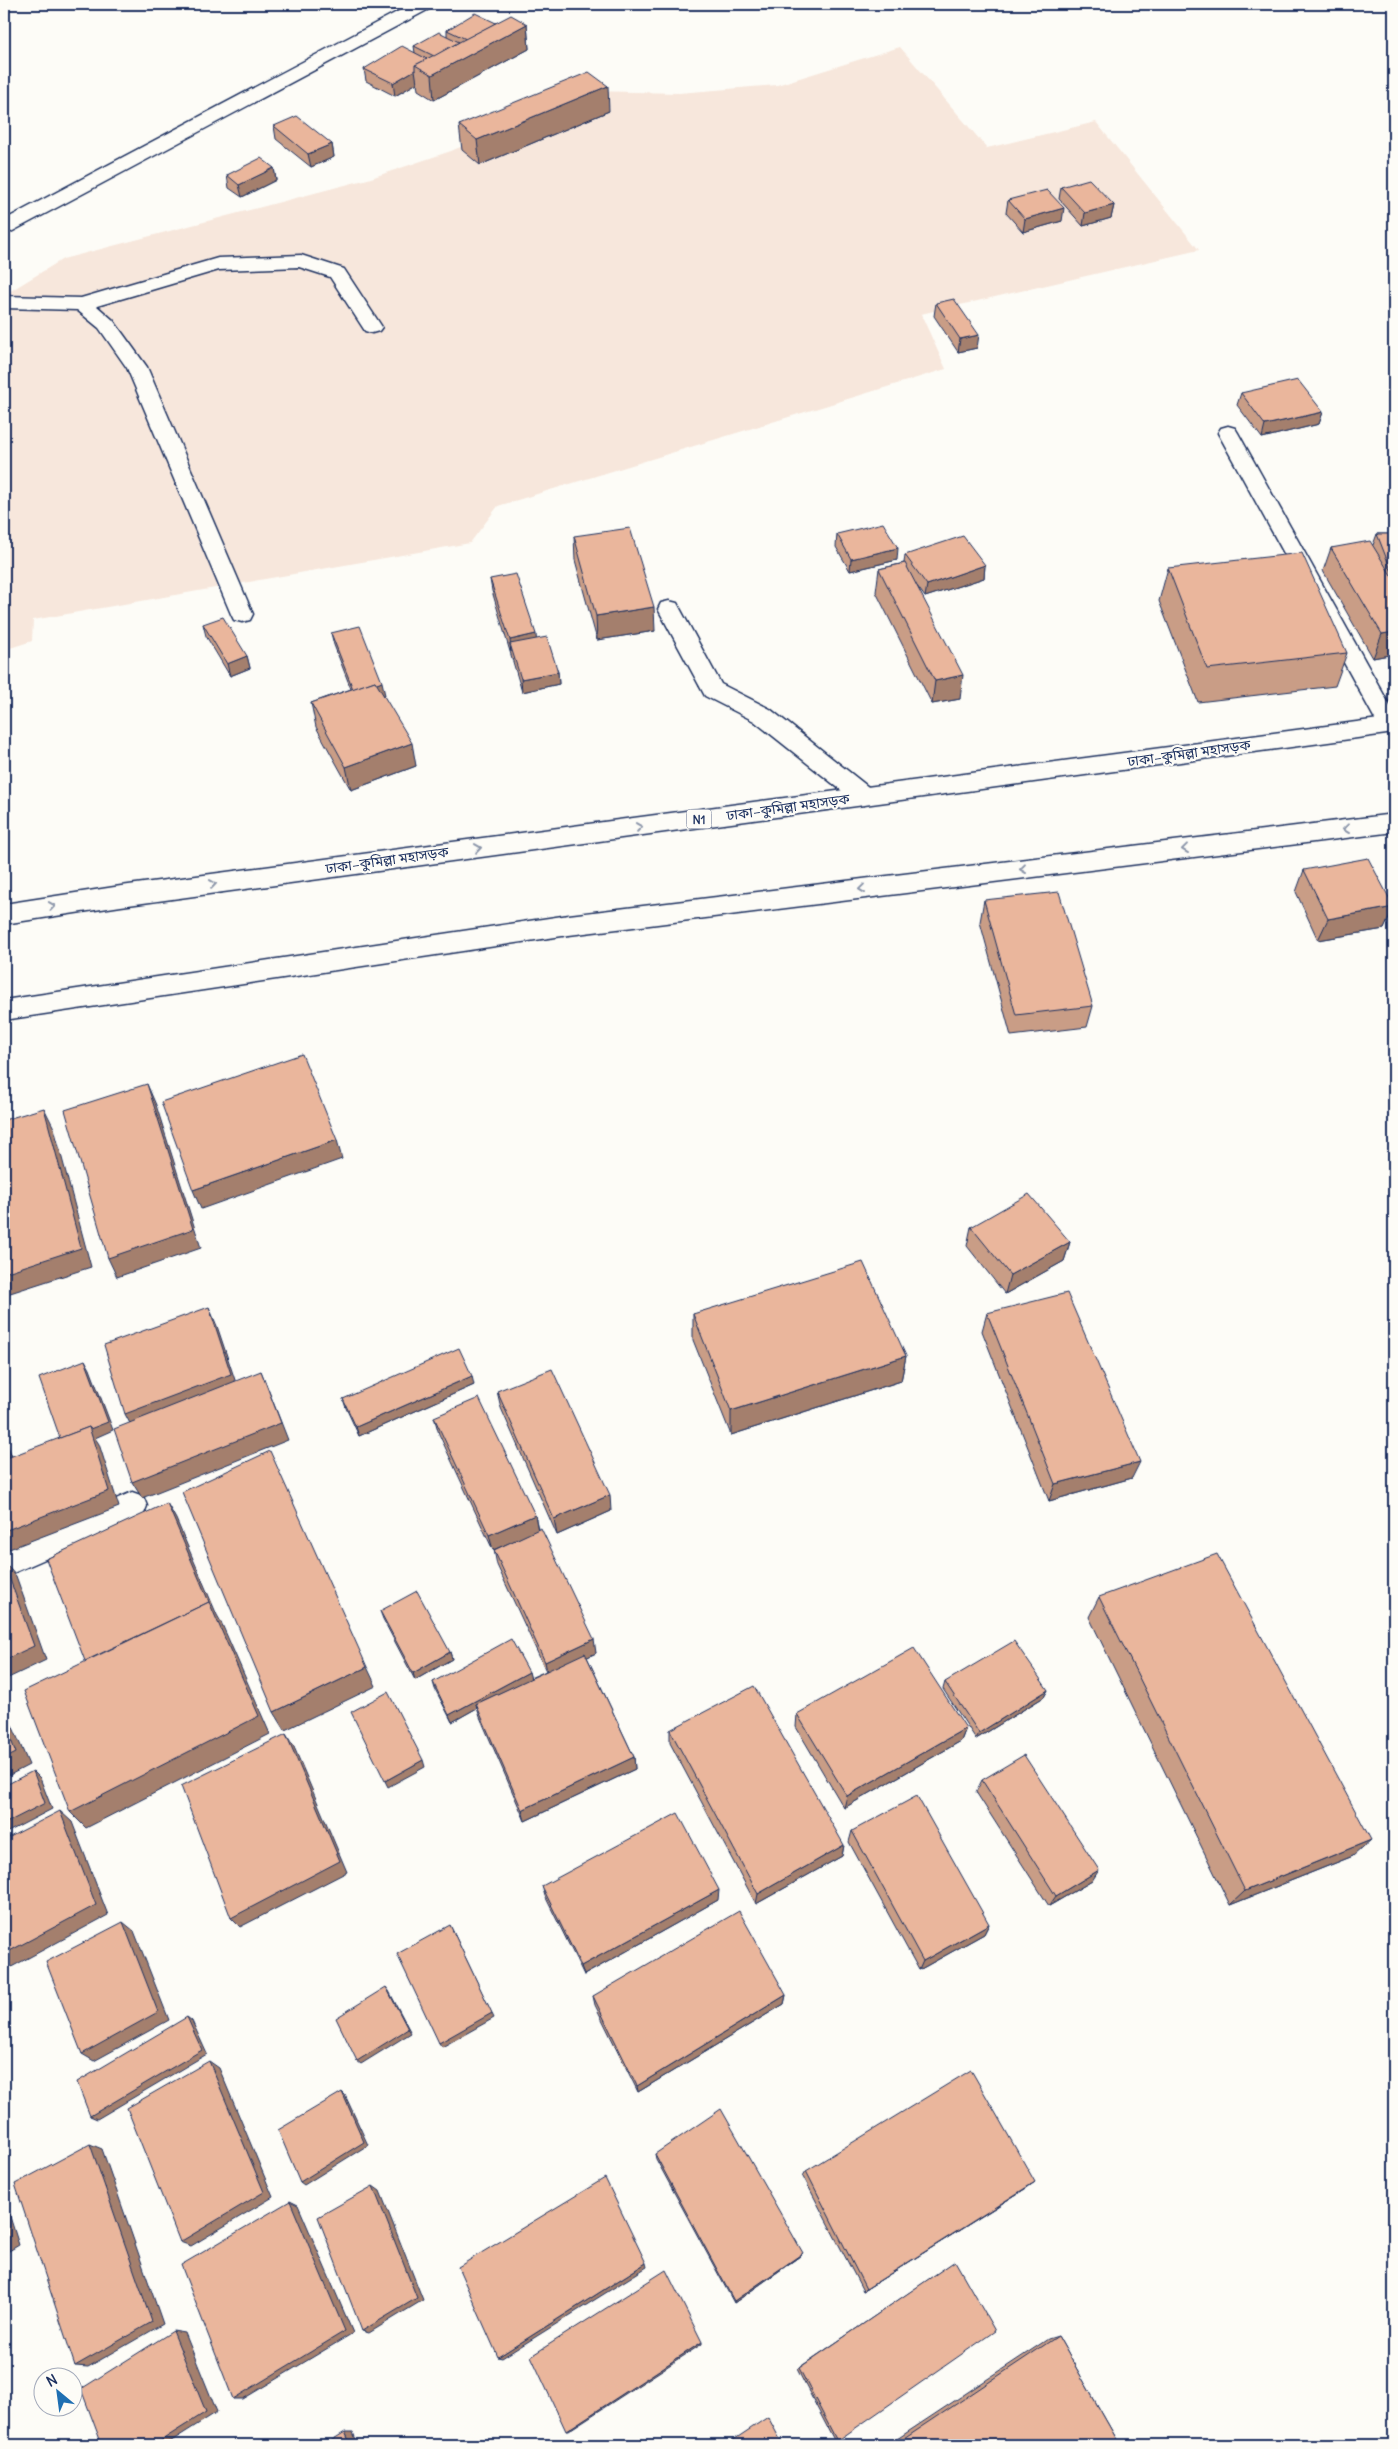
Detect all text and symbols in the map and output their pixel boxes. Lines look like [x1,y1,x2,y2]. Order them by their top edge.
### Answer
street label: ঢাকা–কুমিল্লা মহাসড়ক [1125,735,1252,771]
street label: ঢাকা–কুমিল্লা মহাসড়ক [724,789,851,825]
road number: N1 [686,810,712,829]
one-way arrow [635,822,643,832]
one-way arrow [1342,823,1350,834]
street label: ঢাকা–কুমিল্লা মহাসড়ক [323,842,450,878]
one-way arrow [474,843,482,854]
one-way arrow [1180,843,1188,854]
one-way arrow [1019,863,1027,874]
one-way arrow [208,879,217,889]
one-way arrow [858,883,866,894]
one-way arrow [48,902,56,912]
north arrow [32,2366,82,2416]
text: N [43,2370,60,2391]

